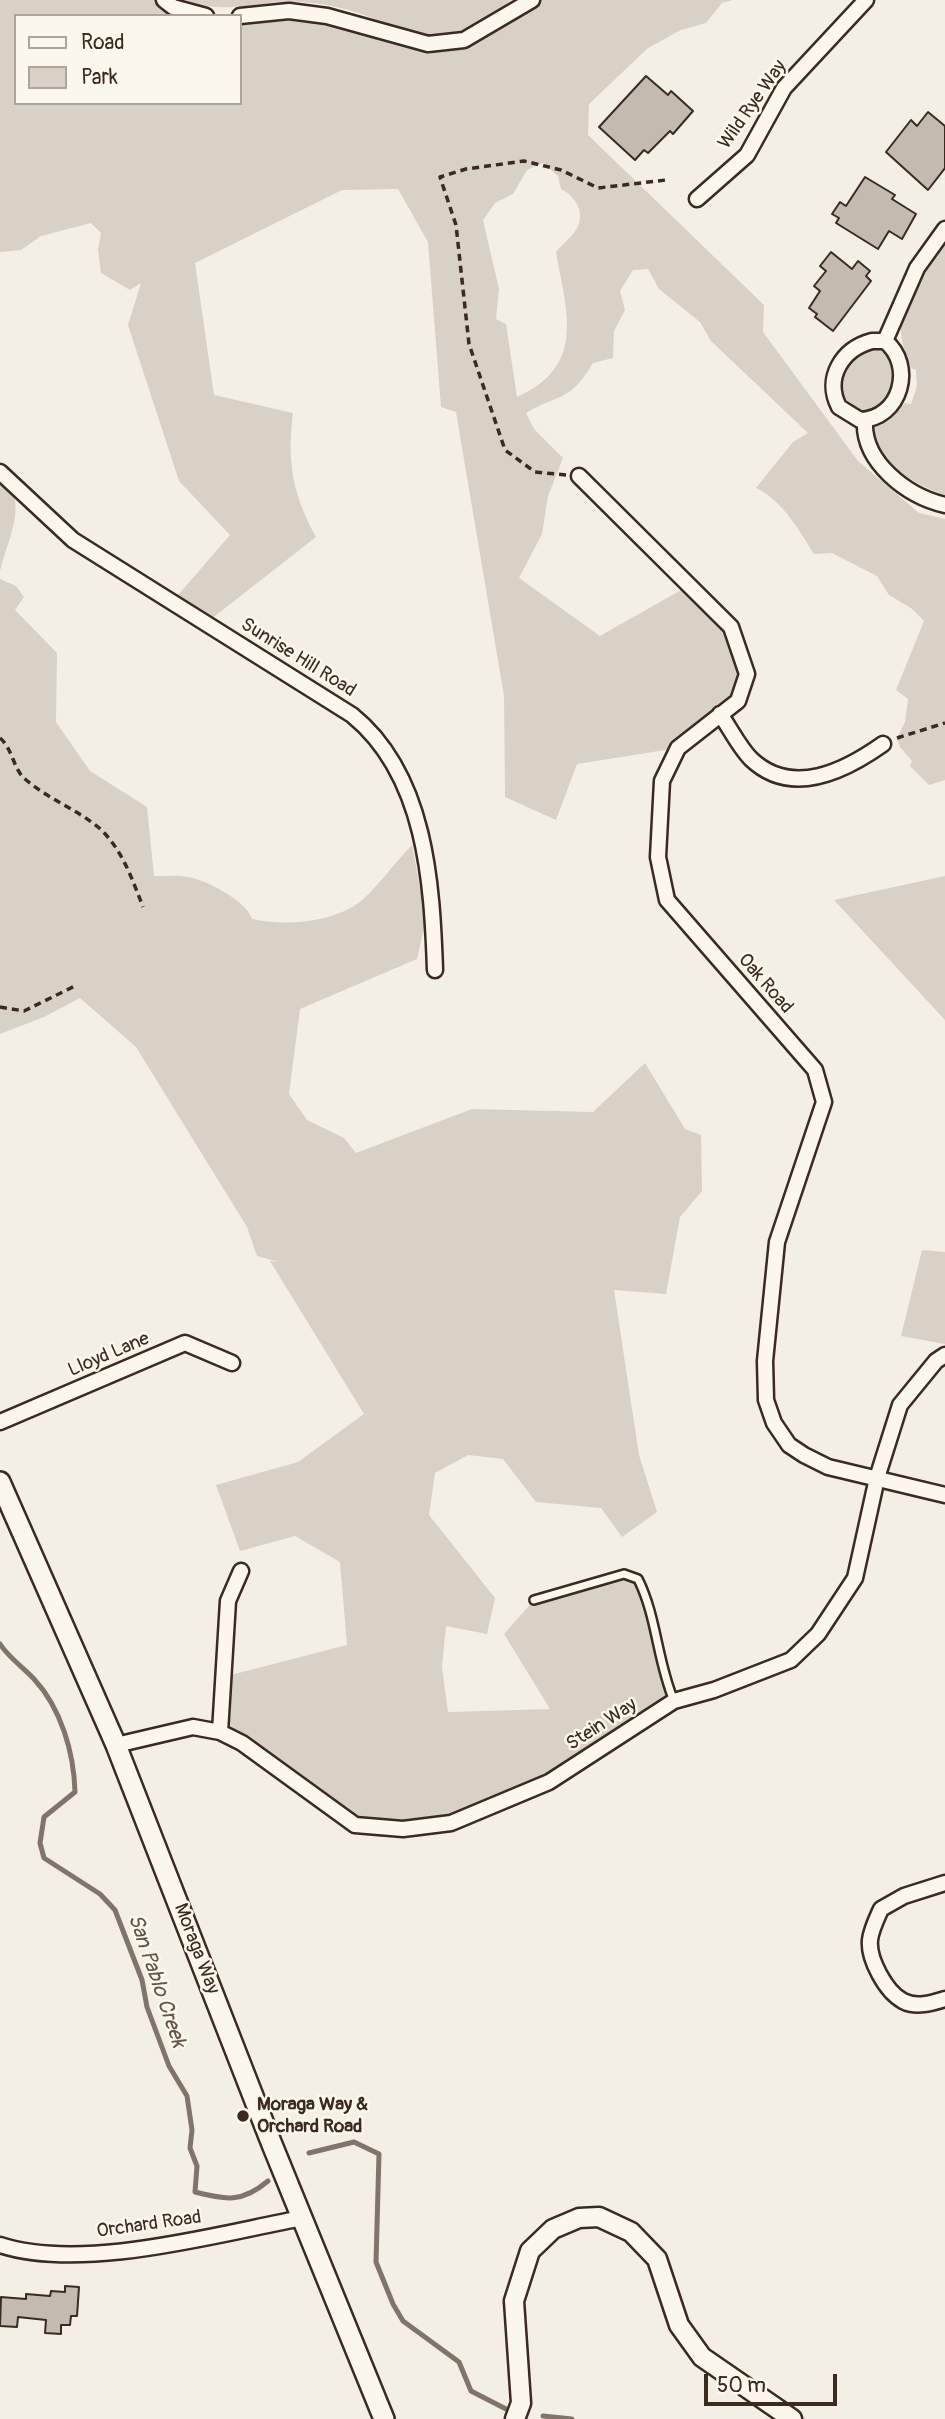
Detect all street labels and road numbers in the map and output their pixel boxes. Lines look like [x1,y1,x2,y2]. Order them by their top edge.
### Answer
street label: Wild Rye Way [714,56,792,154]
street label: Sunrise Hill Road [236,614,360,702]
street label: Oak Road [733,949,797,1019]
street label: Lloyd Lane [65,1328,153,1382]
street label: Stein Way [563,1694,641,1756]
street label: Moraga Way [168,1900,224,1998]
street label: Orchard Road [95,2206,203,2244]

